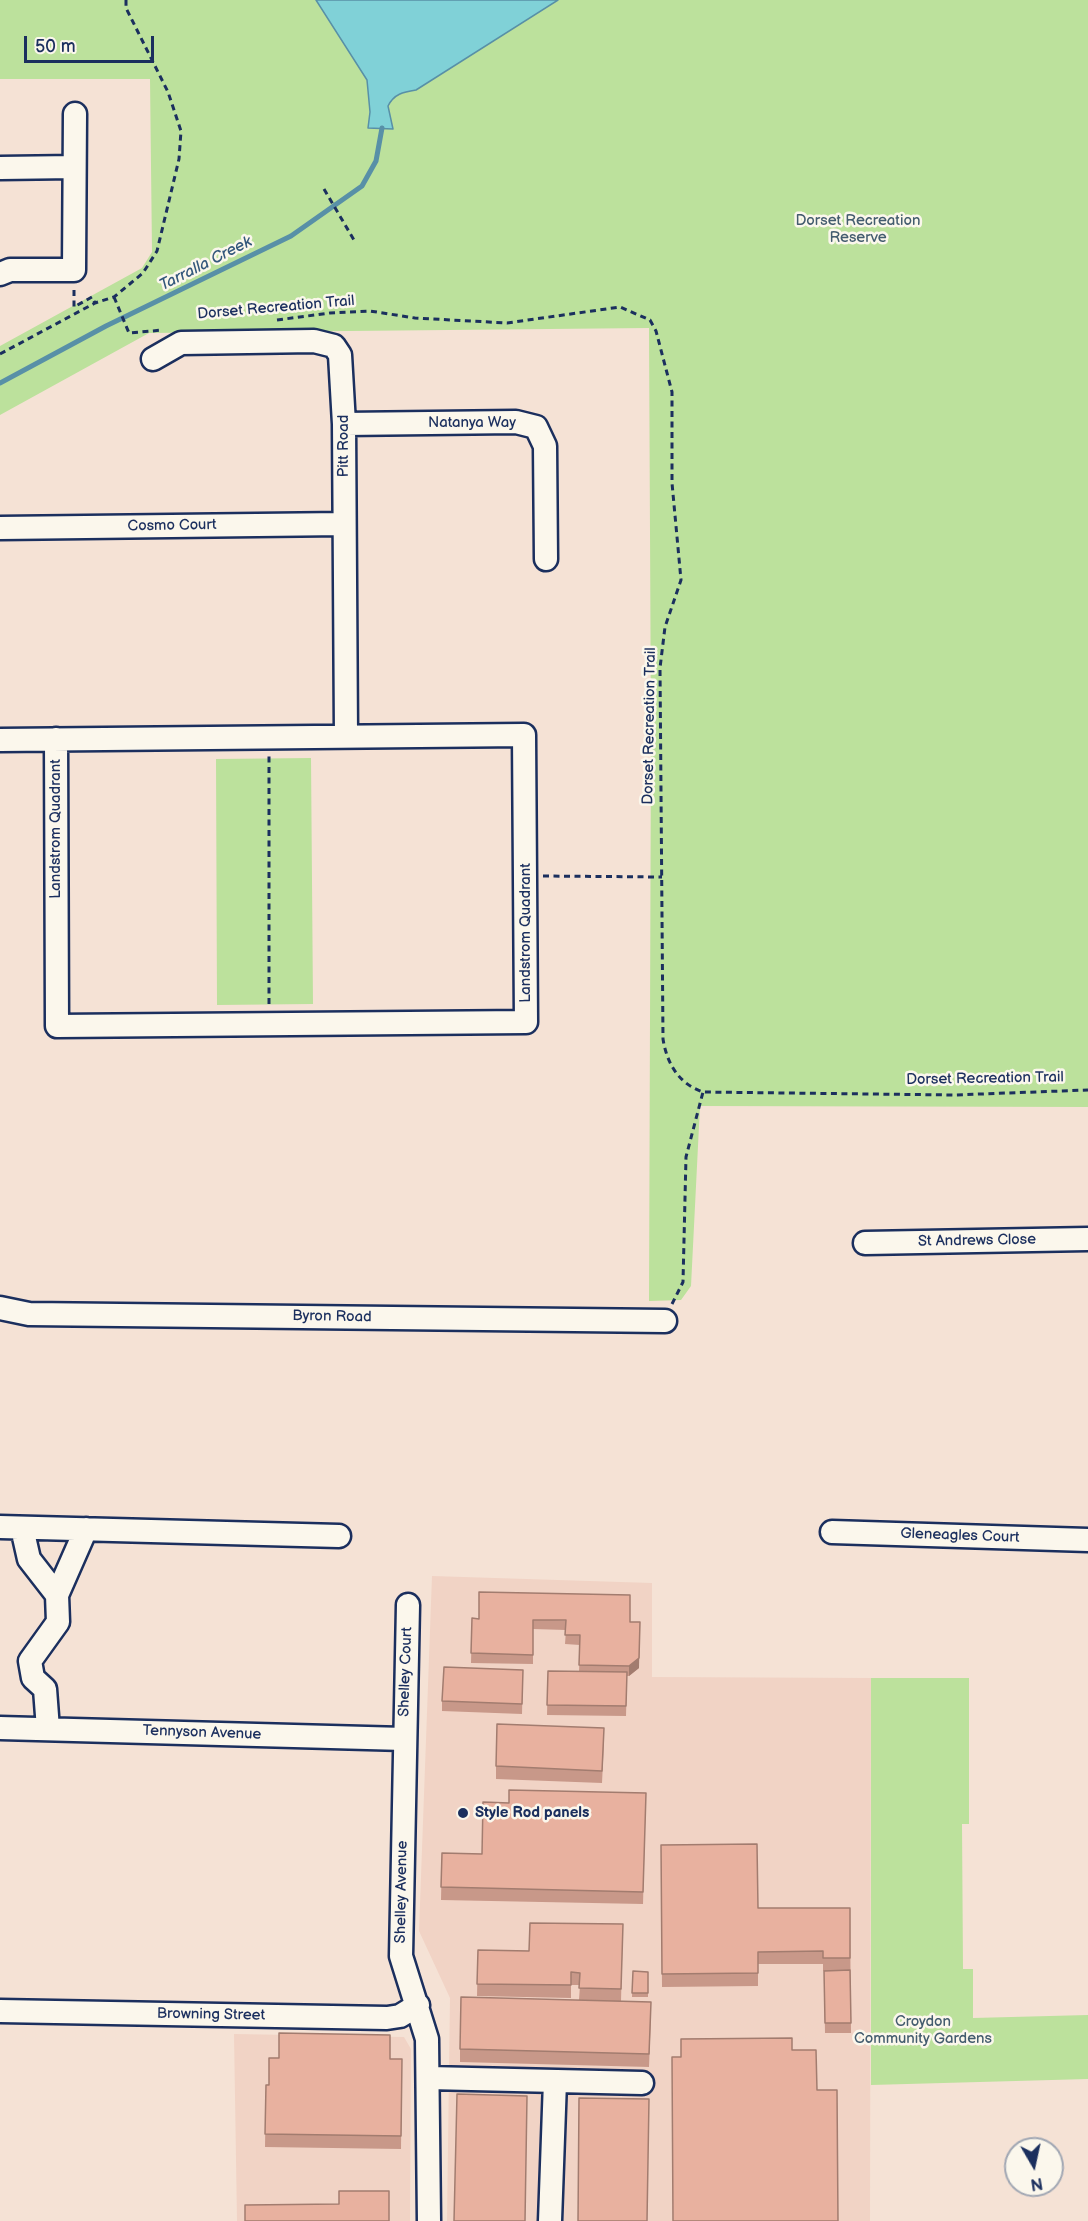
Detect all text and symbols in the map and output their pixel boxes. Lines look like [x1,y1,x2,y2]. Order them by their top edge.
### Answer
scale bar [27,24,158,62]
text: 50 m [35,36,76,57]
park label: Dorset Recreation Reserve [796,212,920,247]
water label: Tarralla Creek [157,232,255,296]
street label: Dorset Recreation Trail [197,292,355,324]
street label: Natanya Way [428,414,516,432]
street label: Pitt Road [335,415,353,477]
street label: Cosmo Court [127,516,217,536]
street label: Dorset Recreation Trail [640,647,660,805]
street label: Landstrom Quadrant [47,759,65,899]
street label: Landstrom Quadrant [517,863,535,1003]
street label: Dorset Recreation Trail [906,1069,1064,1089]
street label: St Andrews Close [918,1231,1036,1251]
street label: Byron Road [292,1307,372,1327]
street label: Gleneagles Court [900,1525,1020,1547]
street label: Shelley Court [395,1627,417,1717]
street label: Tennyson Avenue [142,1722,262,1744]
place label: Style Rod panels [475,1804,589,1822]
marker: Style Rod panels [456,1806,470,1820]
street label: Shelley Avenue [392,1840,412,1944]
street label: Browning Street [157,2005,265,2025]
park label: Croydon Community Gardens [854,2013,992,2048]
north arrow [1004,2137,1064,2197]
text: N [1029,2173,1044,2194]

